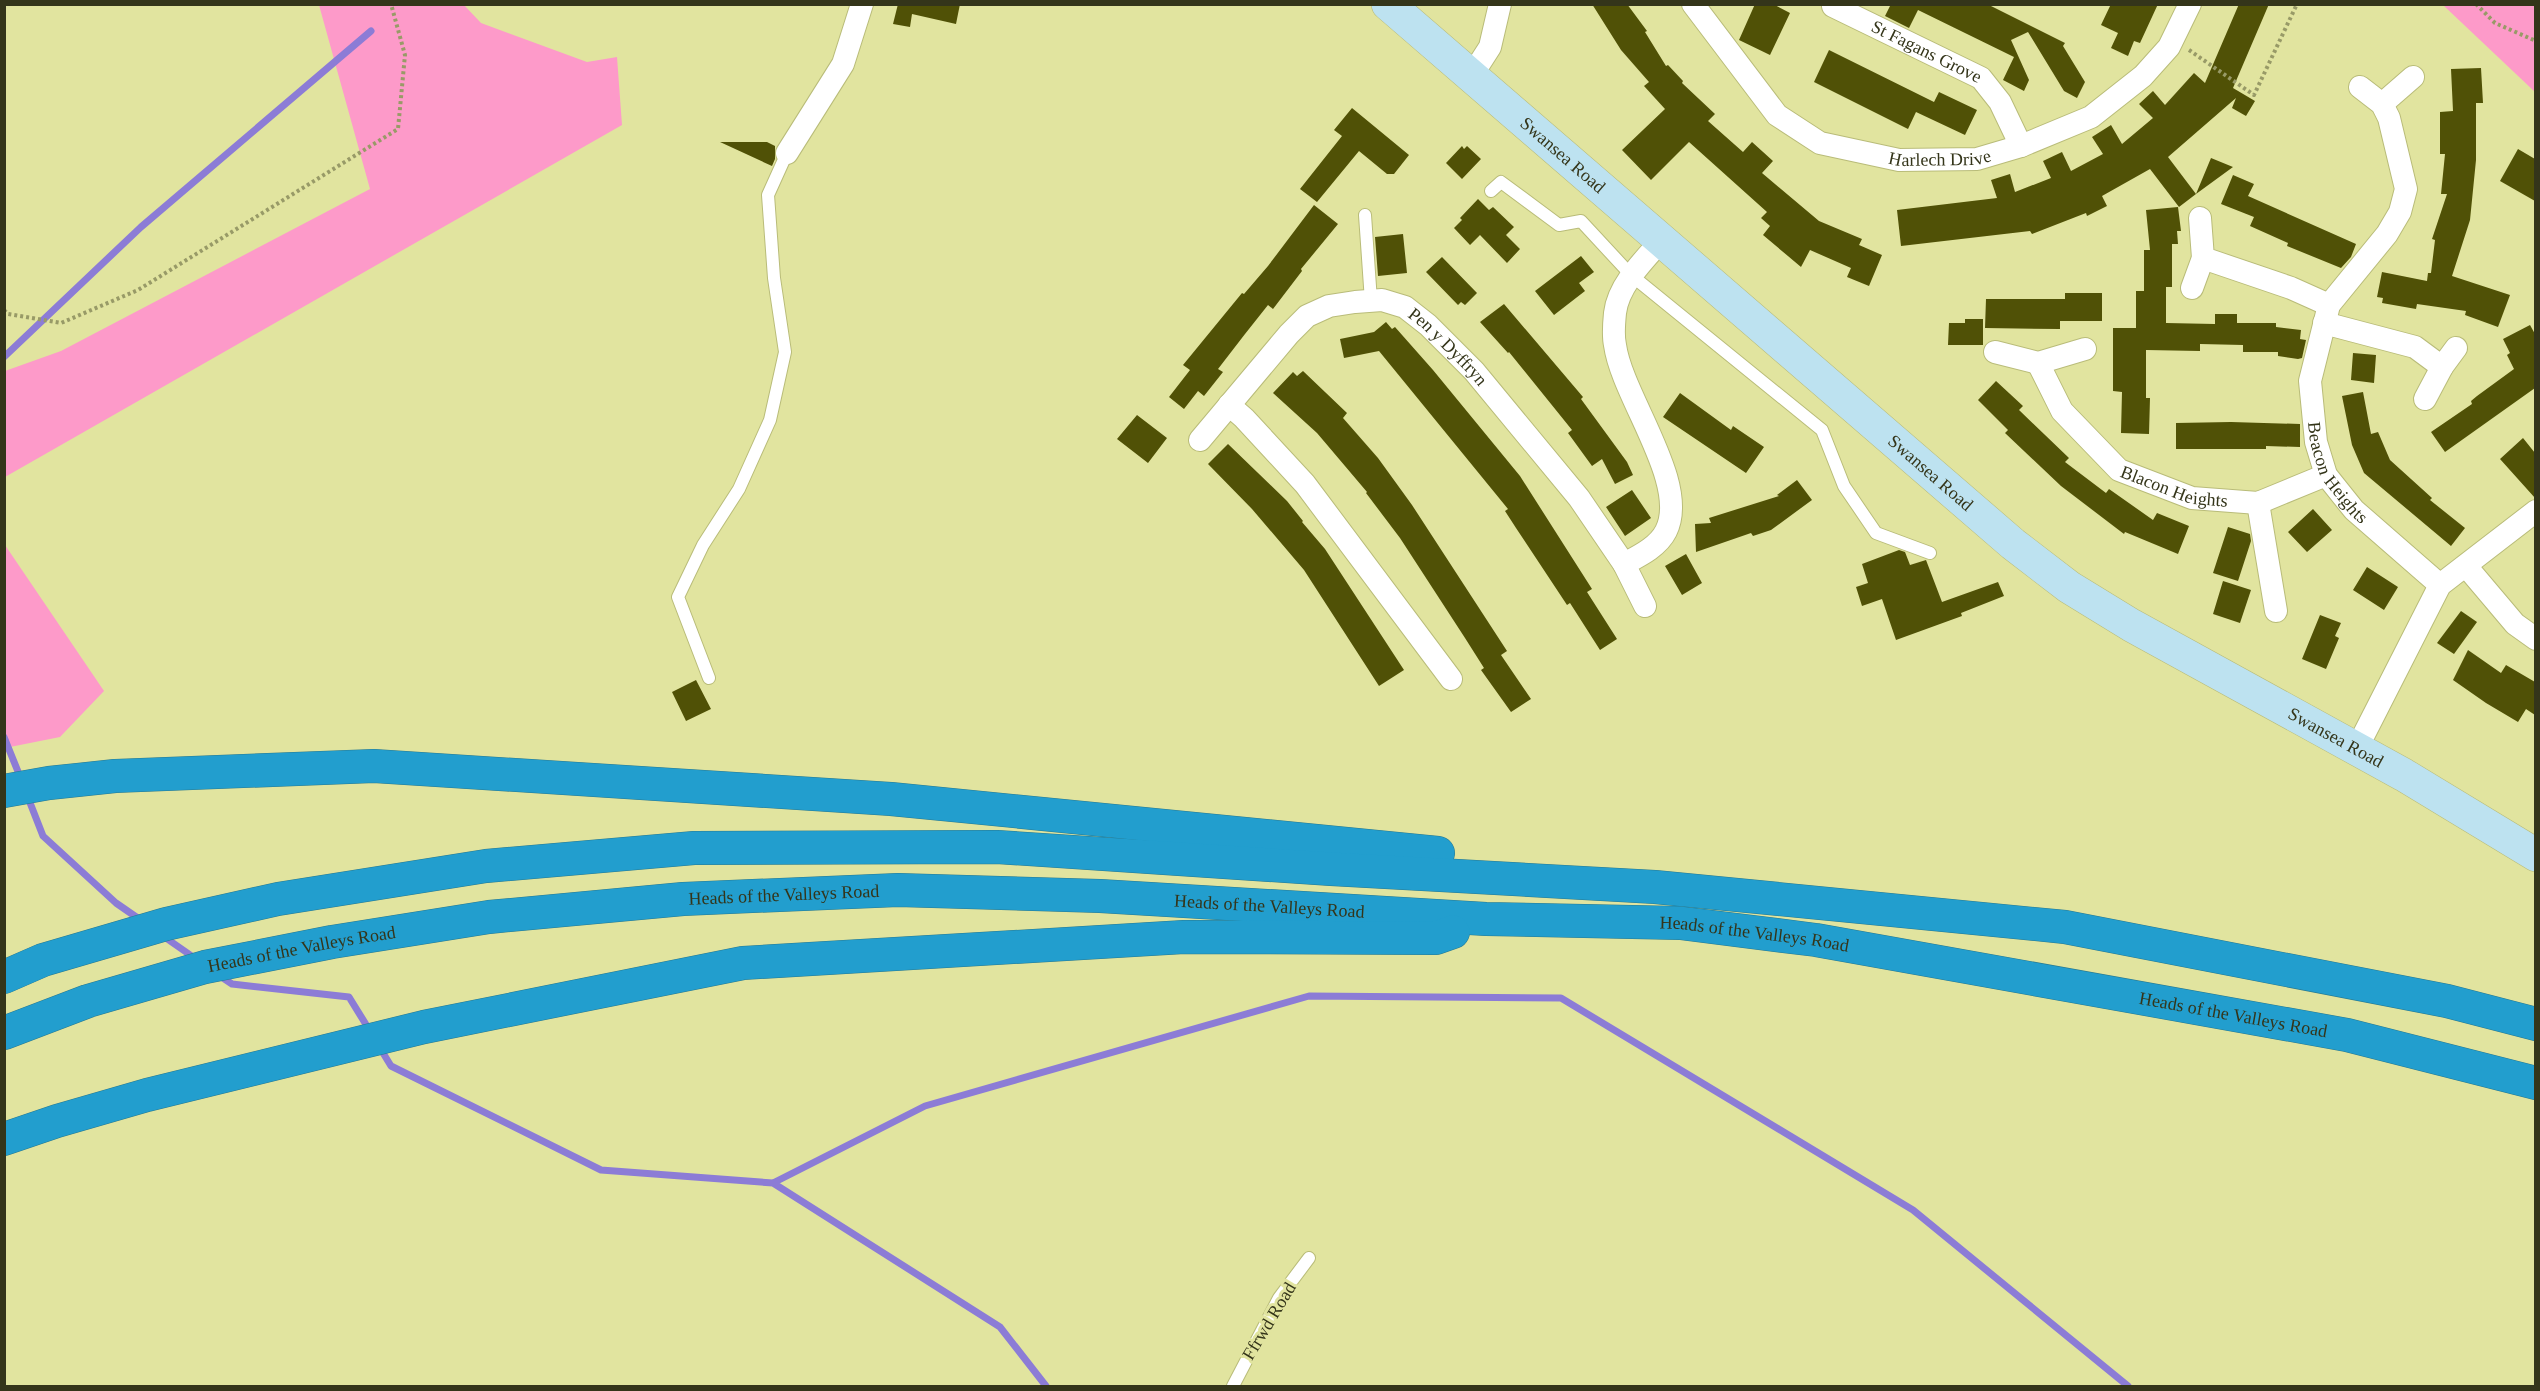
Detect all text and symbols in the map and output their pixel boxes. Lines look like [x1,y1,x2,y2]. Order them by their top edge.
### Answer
street label: St Fagans Grove [1868,16,1985,87]
street label: Swansea Road [1516,113,1609,197]
street label: Harlech Drive [1887,145,1993,170]
street label: Pen y Dyffryn [1405,304,1492,389]
street label: Beacon Heights [2304,421,2372,527]
street label: Swansea Road [1884,431,1977,515]
street label: Blacon Heights [2118,462,2229,511]
street label: Swansea Road [2285,703,2387,772]
street label: Heads of the Valleys Road [688,881,880,909]
street label: Heads of the Valleys Road [1174,890,1365,922]
street label: Heads of the Valleys Road [1659,913,1851,956]
street label: Heads of the Valleys Road [206,922,397,976]
street label: Heads of the Valleys Road [2138,988,2329,1041]
street label: Ffrwd Road [1238,1279,1300,1363]

